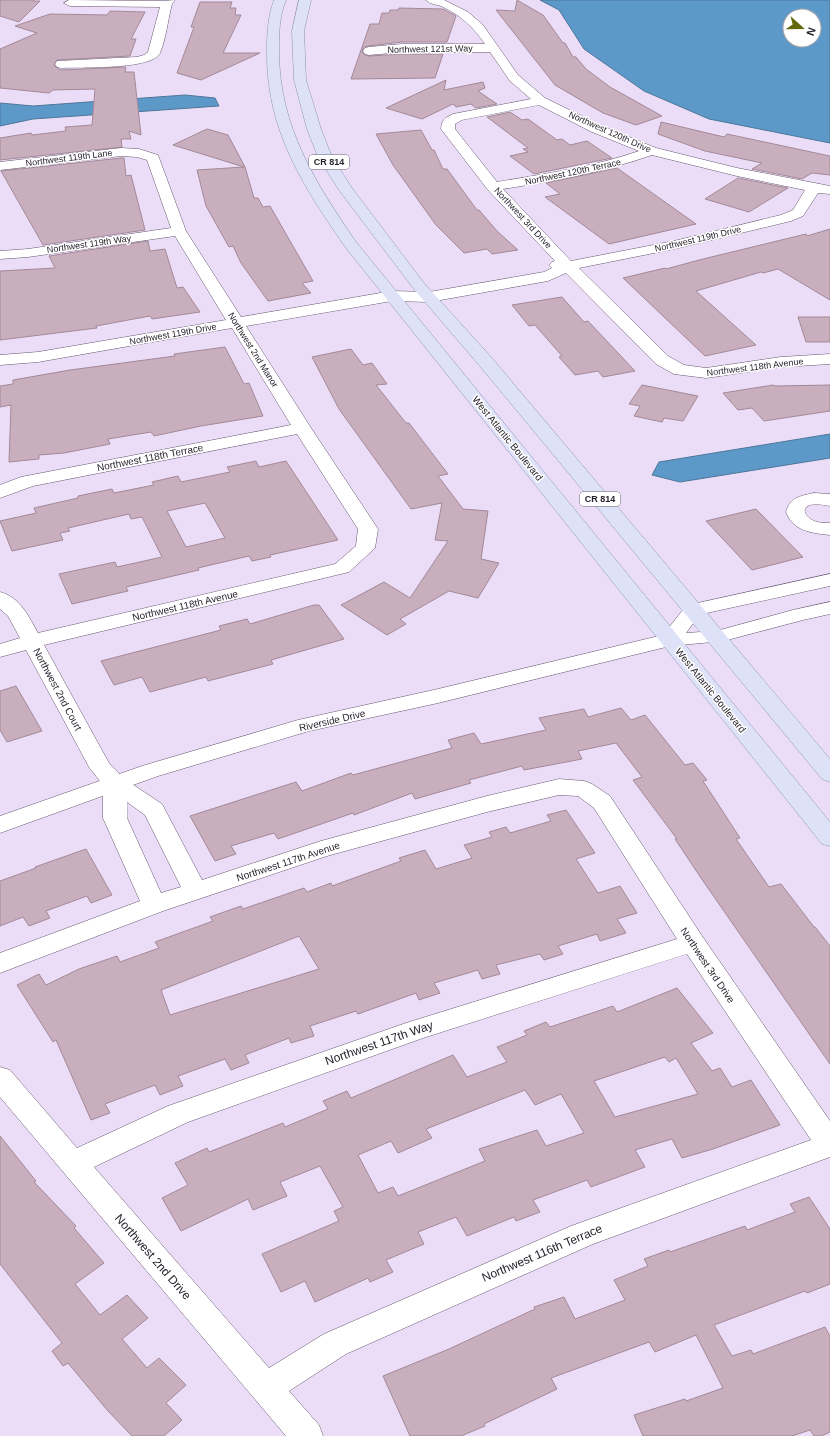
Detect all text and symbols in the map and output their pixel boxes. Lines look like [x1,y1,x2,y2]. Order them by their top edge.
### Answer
north arrow [782,8,822,48]
text: N [804,26,818,37]
street label: Northwest 121st Way [387,43,473,55]
street label: Northwest 120th Drive [567,109,653,155]
street label: Northwest 119th Lane [25,148,113,168]
road number: CR 814 [309,155,349,169]
street label: Northwest 120th Terrace [524,157,622,187]
street label: Northwest 3rd Drive [492,186,554,250]
street label: Northwest 119th Drive [654,224,742,254]
street label: Northwest 119th Way [46,233,132,255]
street label: Northwest 2nd Manor [226,311,280,389]
street label: Northwest 119th Drive [129,321,217,347]
street label: Northwest 118th Avenue [706,356,804,378]
street label: West Atlantic Boulevard [470,394,545,483]
street label: Northwest 118th Terrace [96,442,205,473]
road number: CR 814 [580,492,620,506]
street label: Northwest 118th Avenue [131,588,239,623]
street label: Northwest 2nd Court [31,646,84,732]
street label: West Atlantic Boulevard [673,646,748,735]
street label: Riverside Drive [298,707,367,733]
street label: Northwest 117th Avenue [235,839,342,883]
street label: Northwest 3rd Drive [678,926,737,1005]
street label: Northwest 117th Way [323,1018,435,1068]
street label: Northwest 2nd Drive [112,1211,194,1303]
street label: Northwest 116th Terrace [480,1221,605,1285]

